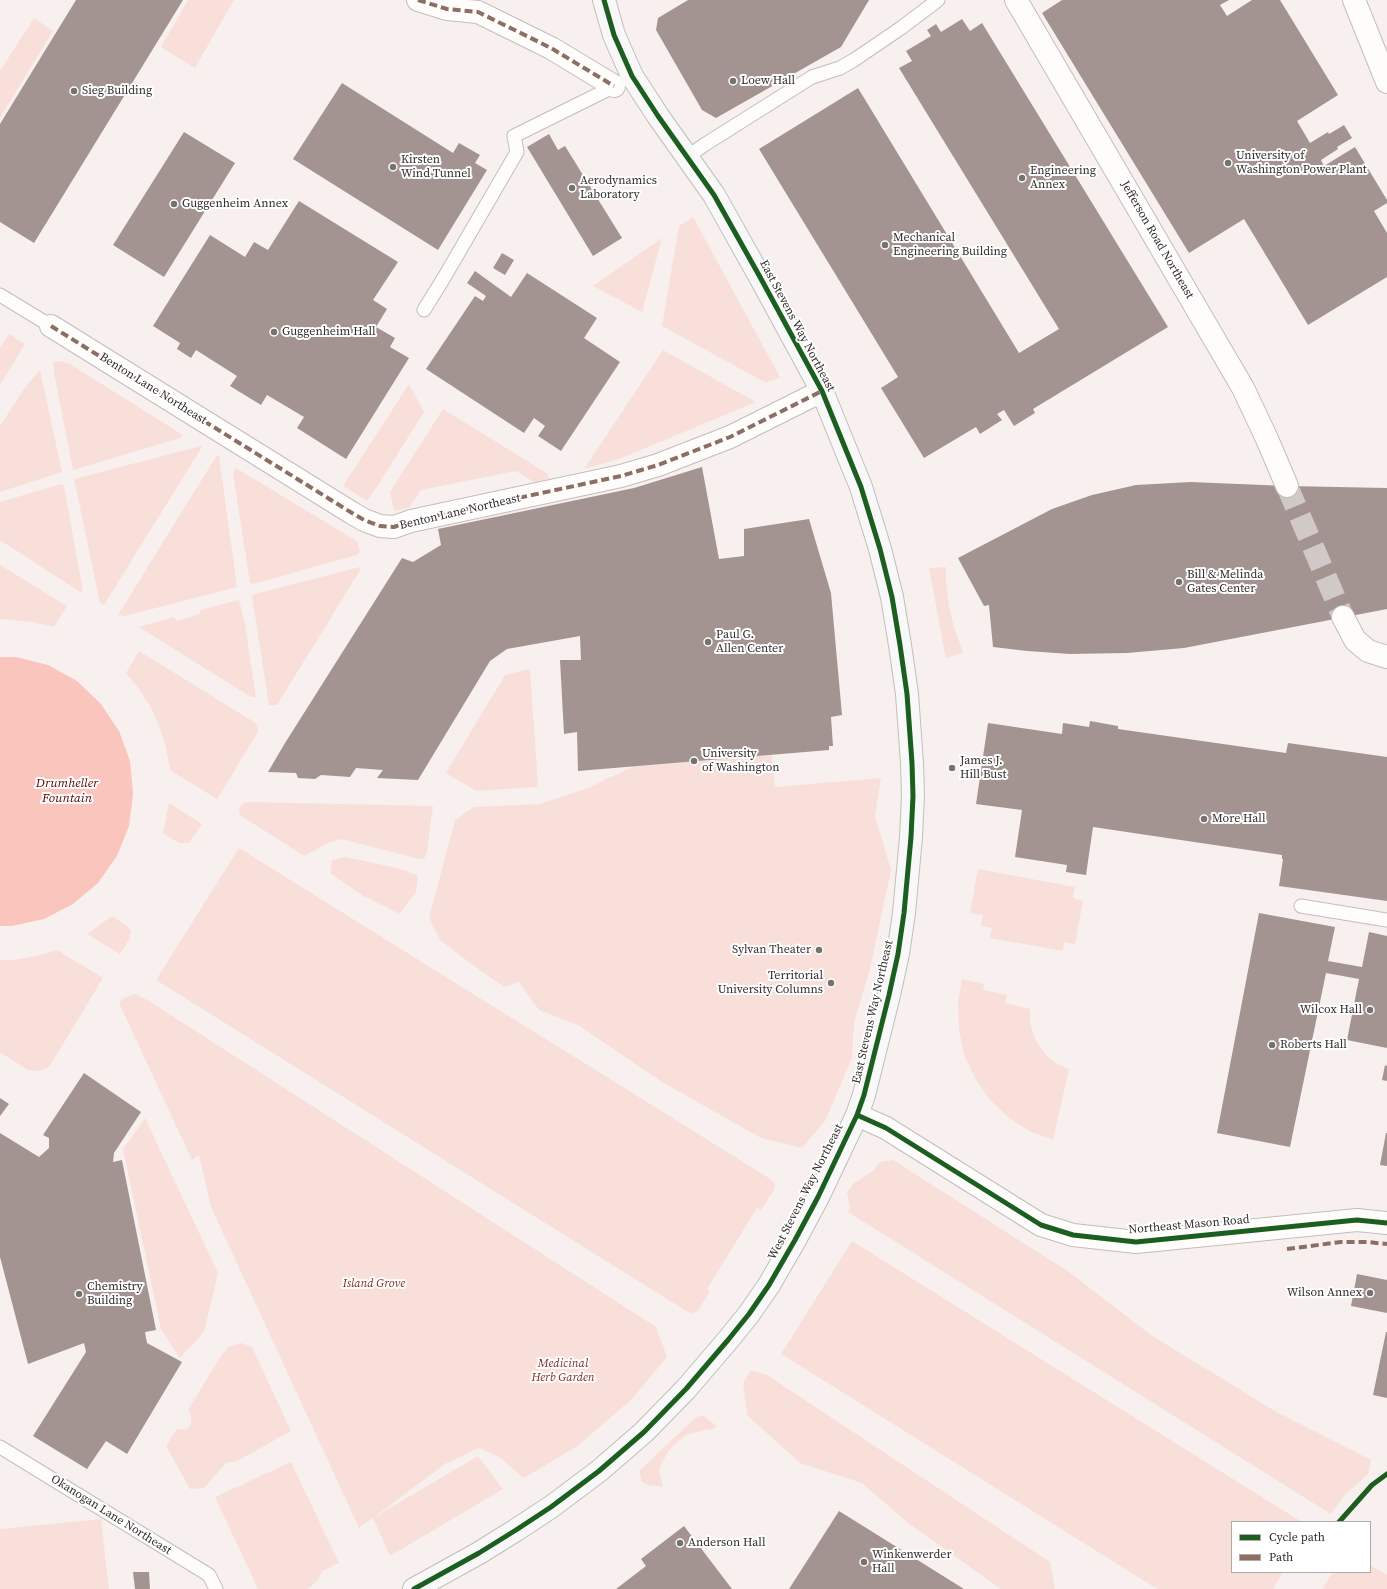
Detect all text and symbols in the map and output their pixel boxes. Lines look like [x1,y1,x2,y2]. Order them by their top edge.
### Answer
place label: Loew Hall [741,74,795,88]
marker: Loew Hall [728,76,738,86]
place label: Sieg Building [82,84,152,98]
marker: Sieg Building [69,86,79,96]
place label: University of Washington Power Plant [1236,149,1367,177]
place label: Kirsten Wind Tunnel [401,153,471,181]
marker: University of Washington Power Plant [1223,158,1233,168]
marker: Kirsten Wind Tunnel [388,162,398,172]
place label: Engineering Annex [1030,164,1096,192]
marker: Engineering Annex [1017,173,1027,183]
place label: Aerodynamics Laboratory [580,174,657,202]
street label: Jefferson Road Northeast [1117,178,1197,302]
marker: Aerodynamics Laboratory [567,183,577,193]
place label: Guggenheim Annex [182,197,288,211]
marker: Guggenheim Annex [169,199,179,209]
place label: Mechanical Engineering Building [893,231,1007,259]
marker: Mechanical Engineering Building [880,240,890,250]
street label: East Stevens Way Northeast [756,258,838,394]
place label: Guggenheim Hall [282,325,376,339]
marker: Guggenheim Hall [269,327,279,337]
street label: Benton Lane Northeast [97,350,209,428]
street label: Benton Lane Northeast [398,491,522,533]
place label: Bill & Melinda Gates Center [1187,568,1263,596]
marker: Bill & Melinda Gates Center [1174,577,1184,587]
place label: Paul G. Allen Center [716,628,783,656]
marker: Paul G. Allen Center [703,637,713,647]
place label: University of Washington [702,747,780,775]
place label: James J. Hill Bust [960,754,1006,782]
marker: University of Washington [689,756,699,766]
marker: James J. Hill Bust [947,763,957,773]
water label: Drumheller Fountain [36,776,98,807]
place label: More Hall [1212,812,1266,826]
marker: More Hall [1199,814,1209,824]
street label: East Stevens Way Northeast [849,939,897,1085]
place label: Sylvan Theater [732,943,811,957]
marker: Sylvan Theater [814,945,824,955]
place label: Territorial University Columns [718,969,823,997]
marker: Territorial University Columns [826,978,836,988]
place label: Wilcox Hall [1300,1003,1362,1017]
marker: Wilcox Hall [1365,1005,1375,1015]
place label: Roberts Hall [1280,1038,1347,1052]
marker: Roberts Hall [1267,1040,1277,1050]
street label: West Stevens Way Northeast [765,1122,847,1262]
street label: Northeast Mason Road [1128,1213,1250,1237]
park label: Island Grove [343,1277,405,1291]
place label: Chemistry Building [87,1280,143,1308]
place label: Wilson Annex [1287,1286,1362,1300]
marker: Wilson Annex [1365,1288,1375,1298]
marker: Chemistry Building [74,1289,84,1299]
park label: Medicinal Herb Garden [531,1357,595,1385]
street label: Okanogan Lane Northeast [48,1472,174,1558]
legend [1231,1521,1371,1573]
text: Cycle path [1269,1529,1325,1545]
place label: Anderson Hall [688,1536,765,1550]
marker: Anderson Hall [675,1538,685,1548]
place label: Winkenwerder Hall [872,1548,951,1576]
text: Path [1269,1549,1293,1565]
marker: Winkenwerder Hall [859,1557,869,1567]

